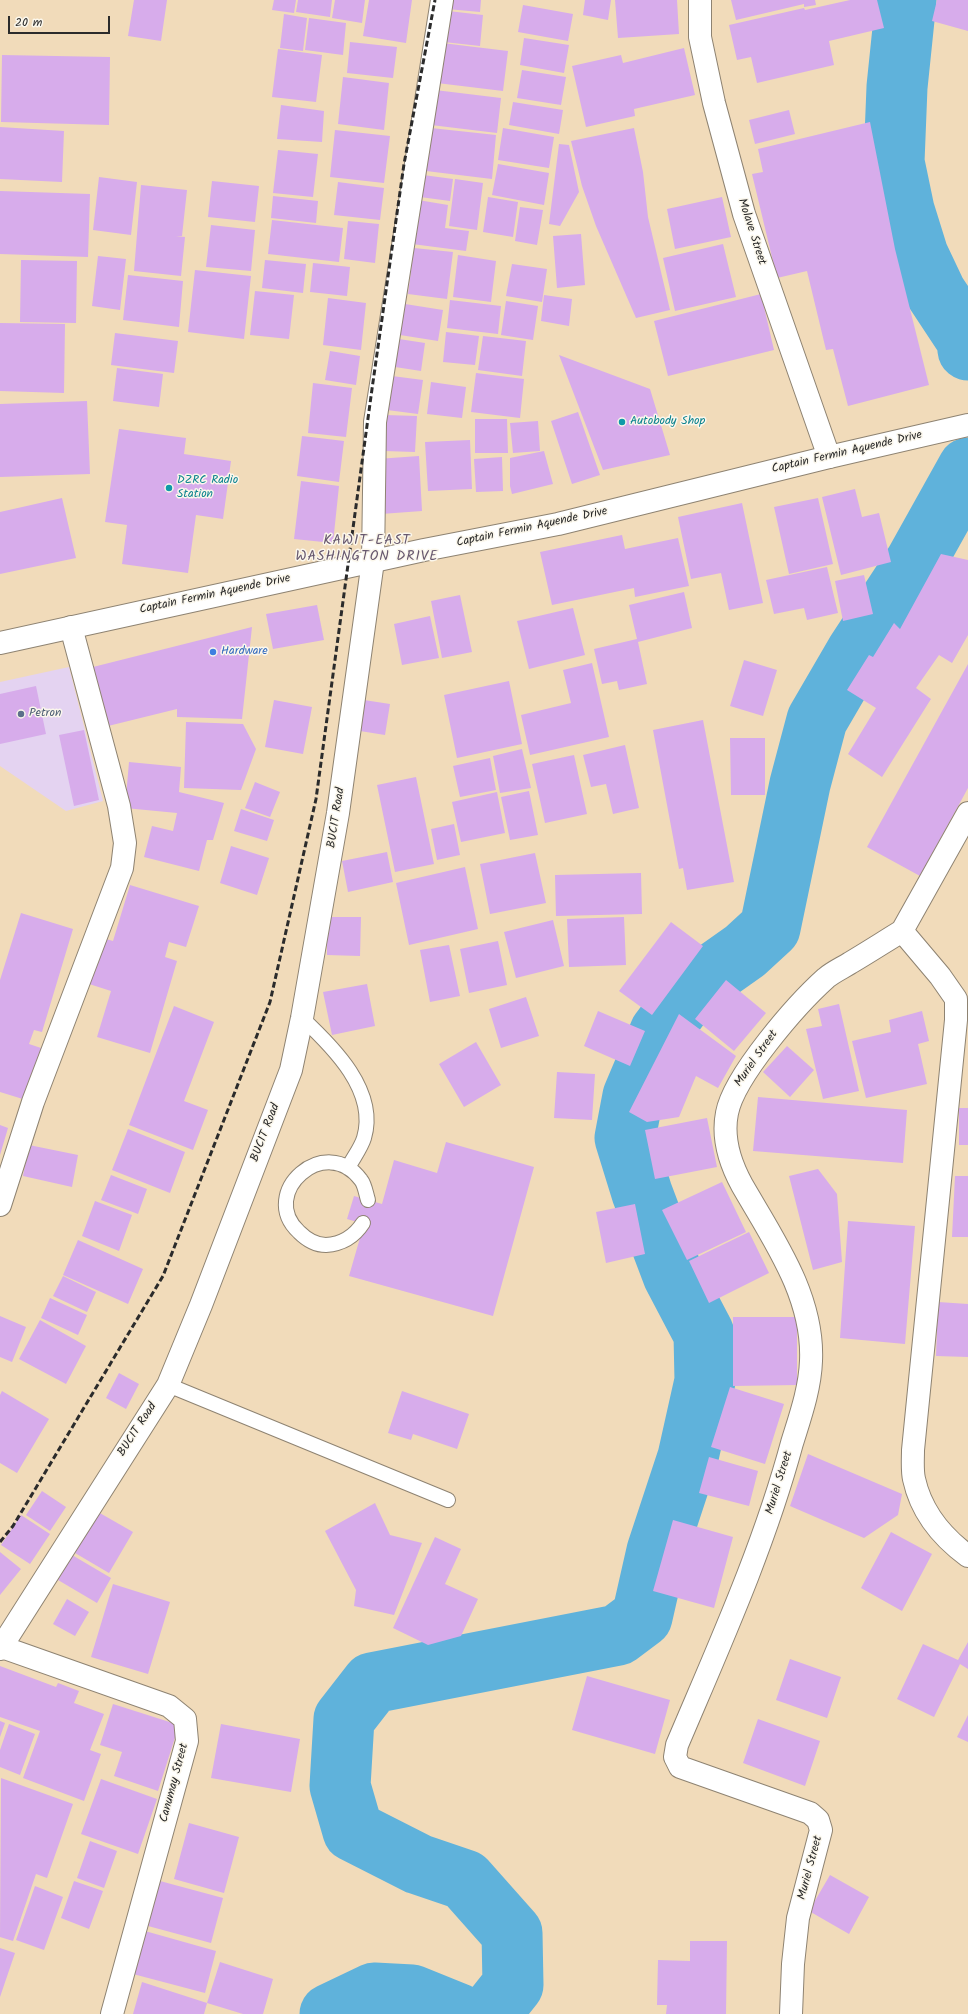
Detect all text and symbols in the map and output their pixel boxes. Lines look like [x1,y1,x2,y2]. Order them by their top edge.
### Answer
scale bar [10,8,112,34]
text: 20 m [15,13,42,32]
street label: Molave Street [733,197,769,267]
place label: Autobody Shop [630,415,705,429]
marker: Autobody Shop [617,417,627,427]
street label: Captain Fermin Aquende Drive [770,429,924,477]
place label: DZRC Radio Station [177,474,238,502]
marker: DZRC Radio Station [164,483,174,493]
street label: Captain Fermin Aquende Drive [455,505,609,551]
district label: KAWIT-EAST WASHINGTON DRIVE [296,534,438,566]
street label: Captain Fermin Aquende Drive [138,572,292,618]
place label: Hardware [221,645,268,659]
marker: Hardware [208,647,218,657]
place label: Petron [29,707,61,721]
marker: Petron [16,709,26,719]
street label: BUCIT Road [325,787,349,849]
street label: Muriel Street [732,1028,782,1090]
street label: BUCIT Road [248,1102,284,1164]
street label: BUCIT Road [115,1400,161,1460]
street label: Muriel Street [764,1450,796,1516]
street label: Canumay Street [158,1742,192,1824]
street label: Muriel Street [796,1834,826,1902]

